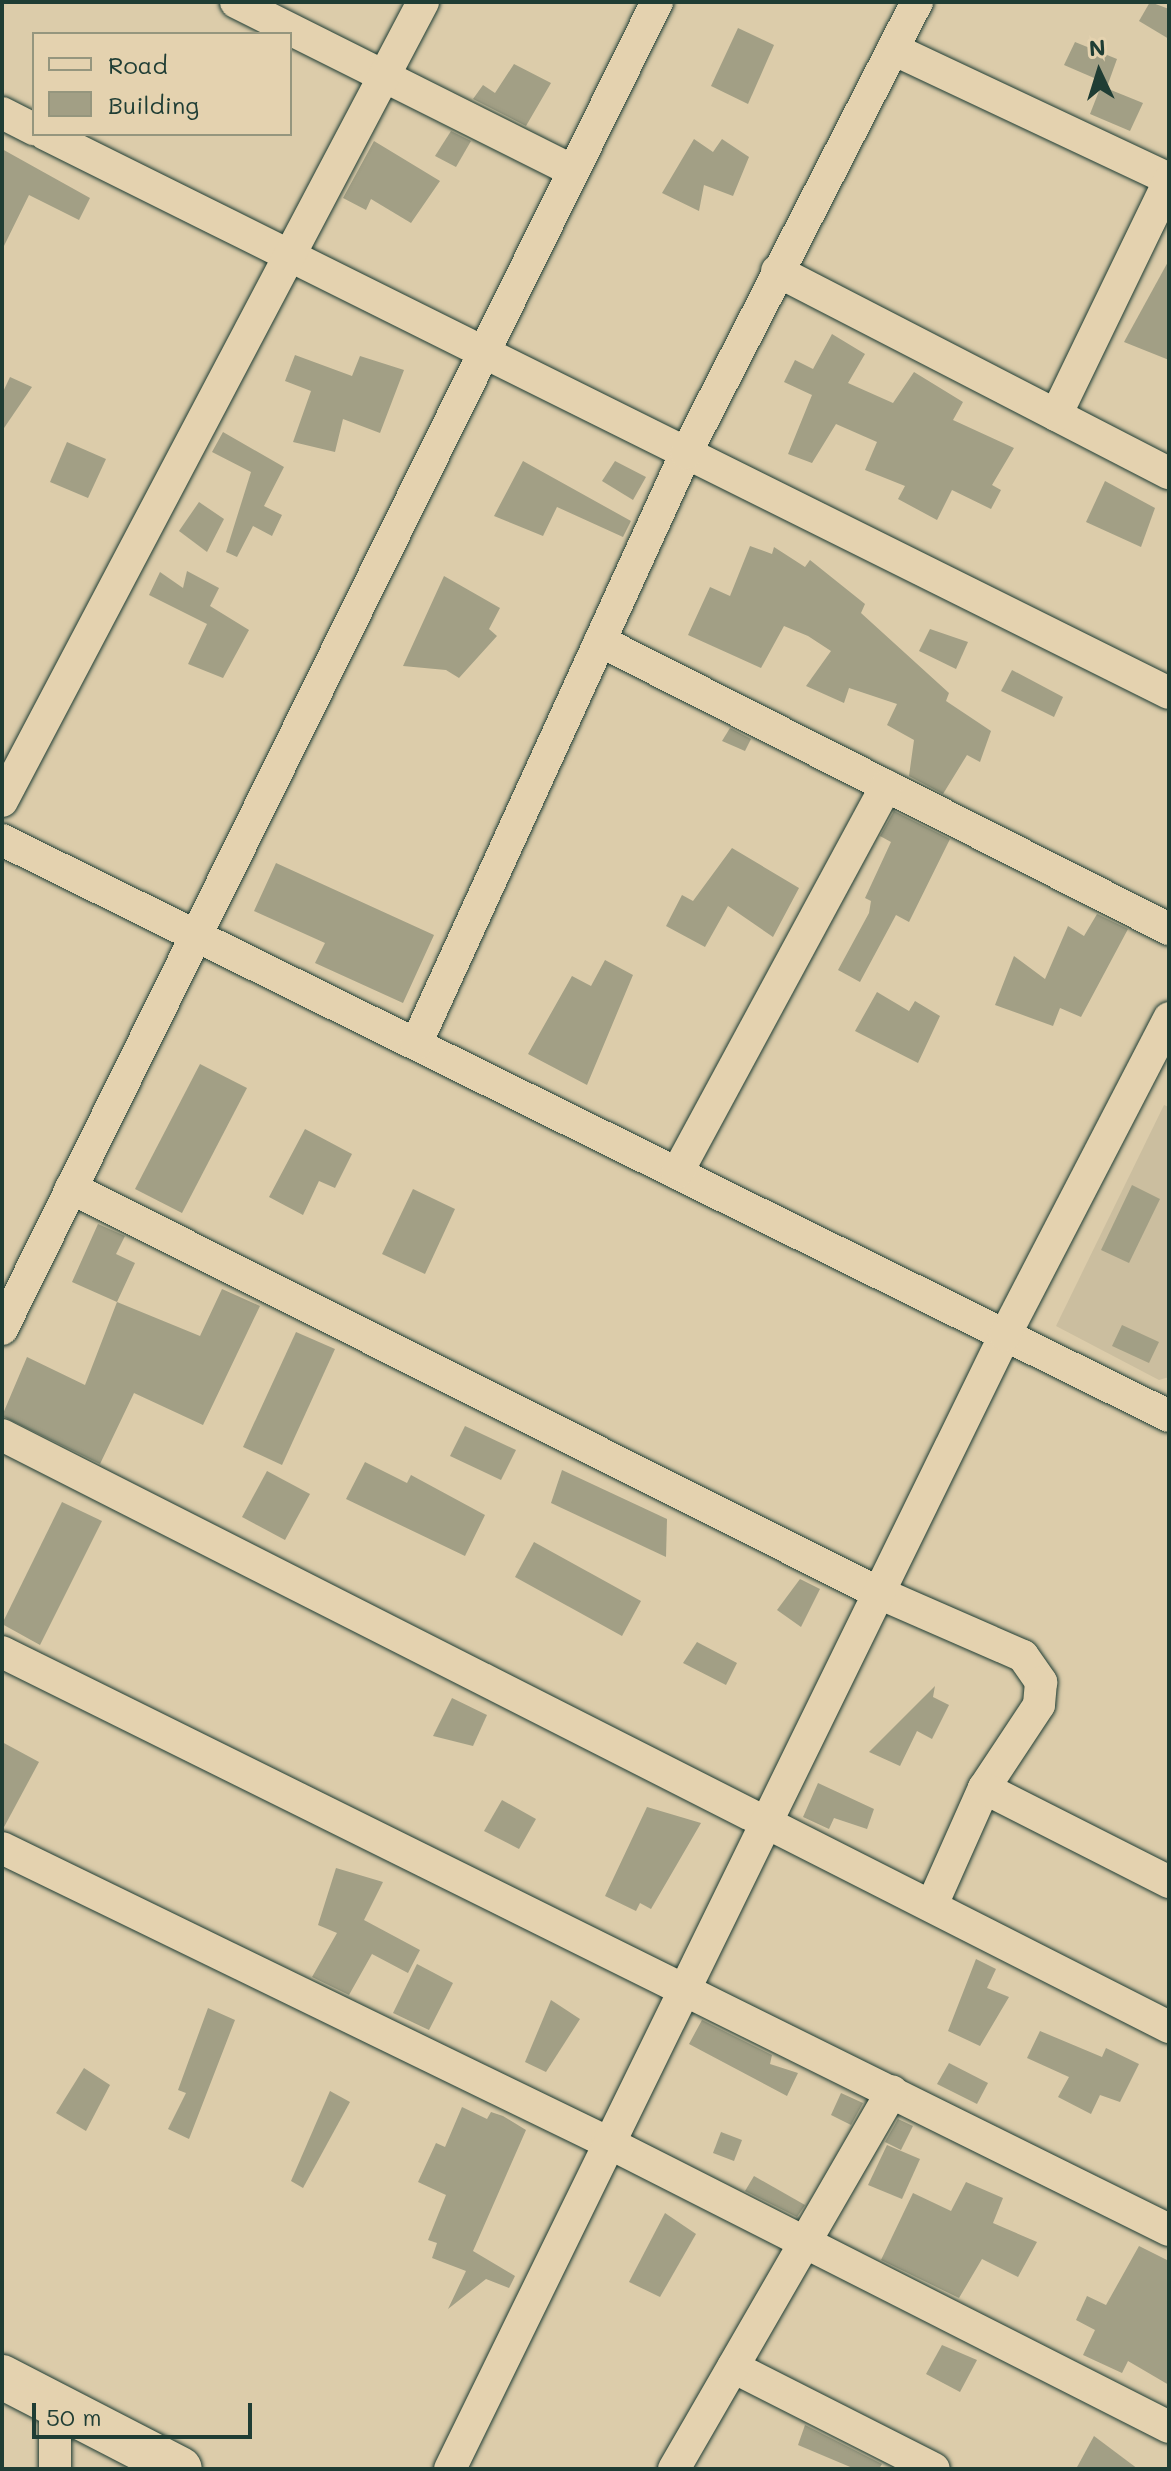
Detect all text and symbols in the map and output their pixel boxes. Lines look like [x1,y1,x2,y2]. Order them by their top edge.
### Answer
legend [32,32,292,136]
north arrow [1059,32,1139,112]
text: N [1088,33,1107,63]
text: Road [108,49,168,80]
text: Building [108,89,199,120]
scale bar [36,2387,256,2437]
text: 50 m [46,2401,102,2432]

